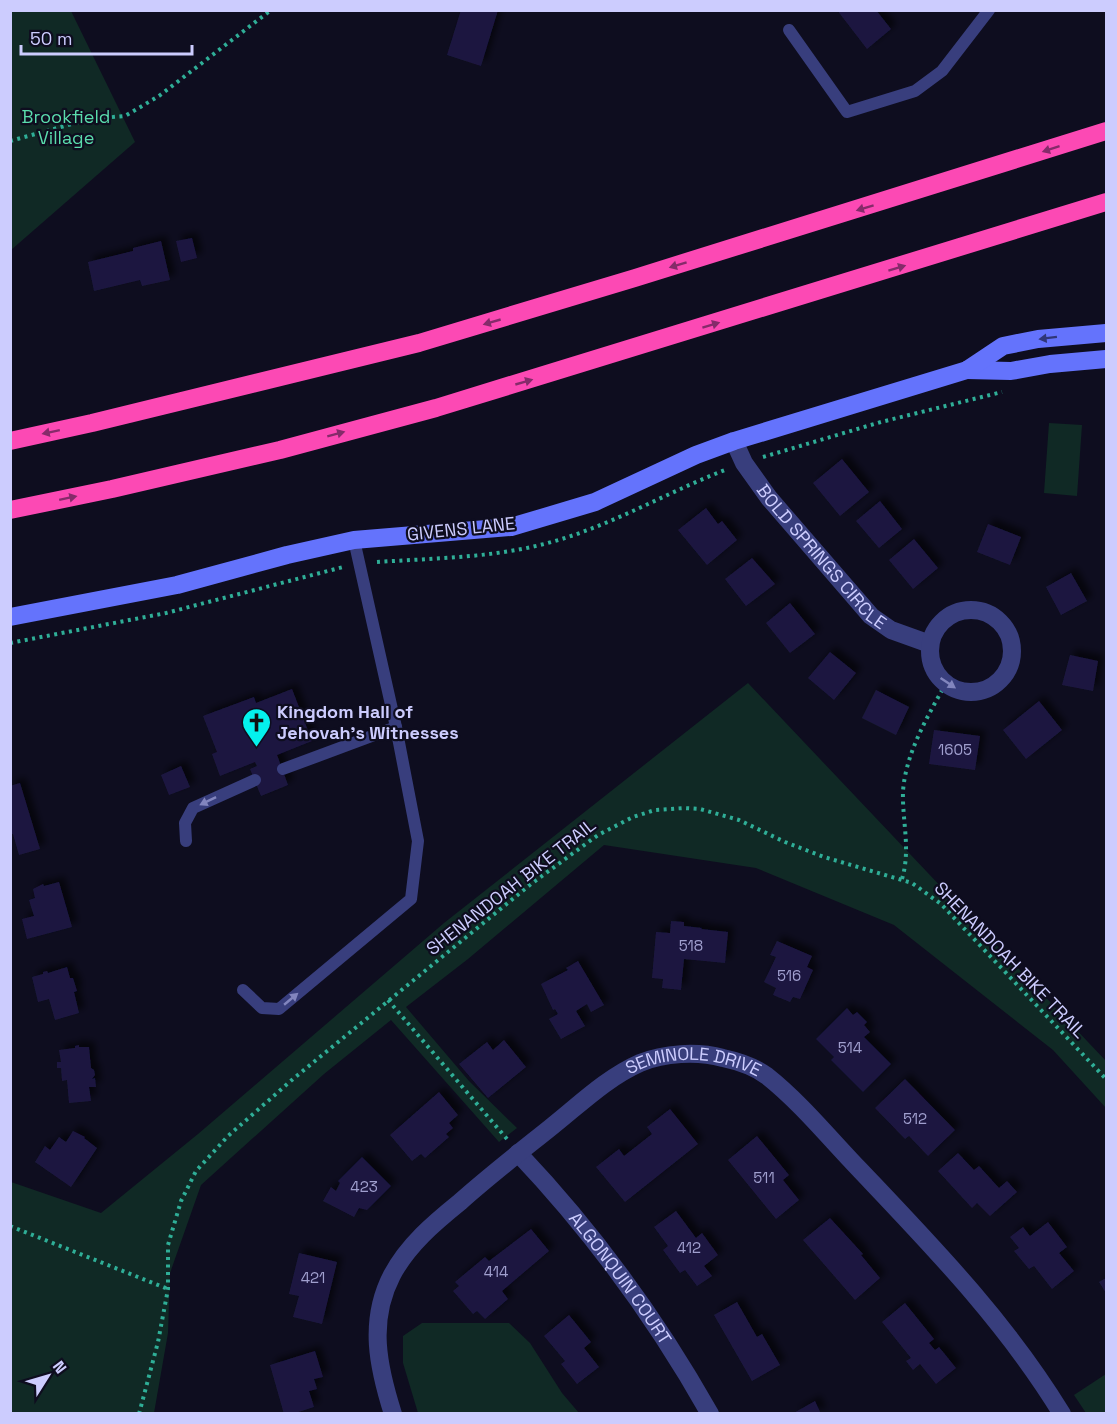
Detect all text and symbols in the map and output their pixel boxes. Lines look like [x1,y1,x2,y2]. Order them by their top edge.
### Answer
scale bar [21,18,192,56]
text: 50 m [30,27,72,50]
park label: Brookfield Village [22,105,110,149]
one-way arrow [1042,145,1060,154]
one-way arrow [856,203,874,213]
one-way arrow [669,261,687,270]
one-way arrow [888,262,906,272]
one-way arrow [483,318,501,327]
one-way arrow [702,320,720,329]
one-way arrow [1039,333,1058,342]
one-way arrow [515,377,533,386]
one-way arrow [42,428,61,437]
one-way arrow [327,429,346,439]
street label: BOLD SPRINGS CIRCLE [752,479,891,634]
one-way arrow [59,493,77,503]
street label: GIVENS LANE [406,511,516,546]
one-way arrow [940,677,956,689]
place label: Kingdom Hall of Jehovah's Witnesses [277,700,459,744]
church icon: Kingdom Hall of Jehovah's Witnesses [240,706,272,748]
house number: 1605 [938,740,972,759]
one-way arrow [199,796,216,805]
street label: SHENANDOAH BIKE TRAIL [421,813,600,960]
street label: SHENANDOAH BIKE TRAIL [930,877,1091,1043]
house number: 518 [679,936,703,955]
house number: 516 [777,966,801,985]
one-way arrow [283,993,298,1006]
house number: 514 [838,1038,862,1057]
street label: SEMINOLE DRIVE [621,1042,765,1081]
house number: 512 [903,1109,927,1128]
house number: 511 [753,1168,775,1187]
house number: 423 [350,1177,378,1196]
street label: ALGONQUIN COURT [564,1207,677,1349]
house number: 412 [677,1238,701,1257]
house number: 414 [484,1262,508,1281]
house number: 421 [301,1268,325,1287]
north arrow [18,1346,78,1406]
text: N [48,1357,71,1378]

